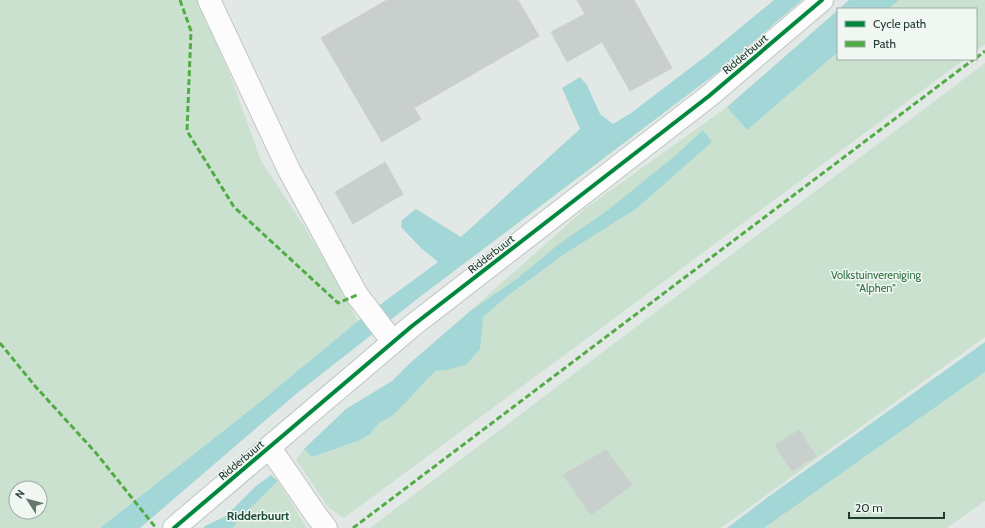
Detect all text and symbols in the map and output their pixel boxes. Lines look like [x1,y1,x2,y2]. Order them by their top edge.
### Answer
legend [837,8,977,60]
text: Cycle path [873,16,926,31]
street label: Ridderbuurt [719,31,771,77]
text: Path [873,36,896,51]
street label: Ridderbuurt [465,231,517,276]
park label: Volkstuinvereniging "Alphen" [831,268,922,295]
street label: Ridderbuurt [215,437,267,483]
north arrow [8,480,48,520]
text: N [12,487,28,501]
scale bar [849,494,944,520]
text: 20 m [855,500,883,515]
district label: Ridderbuurt [227,508,289,523]

